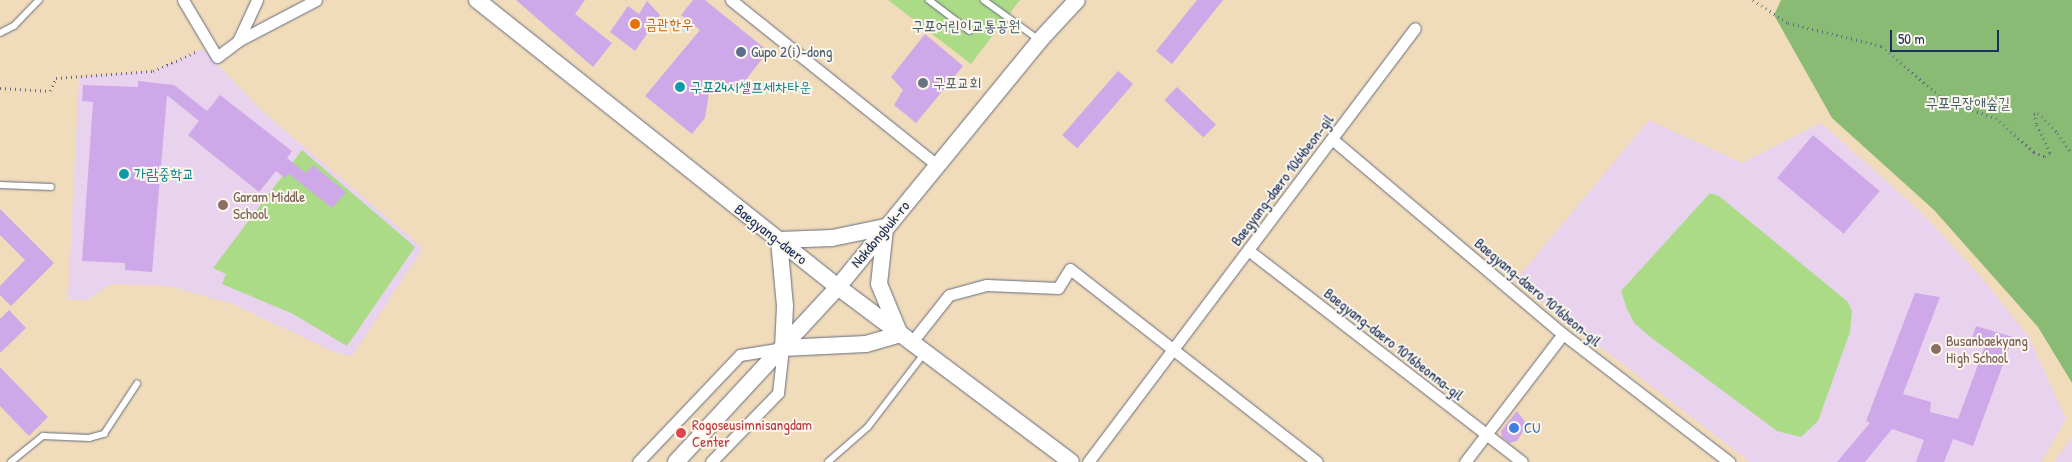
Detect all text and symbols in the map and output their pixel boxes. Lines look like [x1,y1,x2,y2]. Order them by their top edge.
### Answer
place label: 금관한우 [645,15,693,33]
park label: 구포어린이교통공원 [912,17,1020,35]
marker: 금관한우 [629,18,641,30]
scale bar [1892,20,2001,52]
text: 50 m [1898,28,1925,49]
place label: Gupo 2(i)-dong [751,43,832,61]
marker: Gupo 2(i)-dong [735,46,747,58]
place label: 구포교회 [933,74,981,92]
marker: 구포교회 [917,77,929,89]
place label: 구포24시셀프세차타운 [690,78,811,96]
marker: 구포24시셀프세차타운 [674,81,686,93]
park label: 구포무장애숲길 [1926,94,2010,112]
street label: Baegyang-daero 1064beon-gil [1227,111,1337,249]
place label: 가람중학교 [134,165,194,183]
marker: 가람중학교 [118,168,130,180]
place label: Garam Middle School [233,187,305,222]
street label: Nakdongbuk-ro [847,197,913,271]
marker: Garam Middle School [217,199,229,211]
street label: Baegyang-daero [731,200,811,268]
street label: Baegyang-daero 1016beon-gil [1471,234,1605,350]
street label: Baegyang-daero 1016beonna-gil [1321,284,1467,404]
place label: Busanbaekyang High School [1946,331,2028,366]
marker: Busanbaekyang High School [1930,343,1942,355]
place label: Rogoseusimnisangdam Center [692,415,812,450]
place label: CU [1524,419,1540,437]
marker: CU [1508,422,1520,434]
marker: Rogoseusimnisangdam Center [674,426,688,440]

